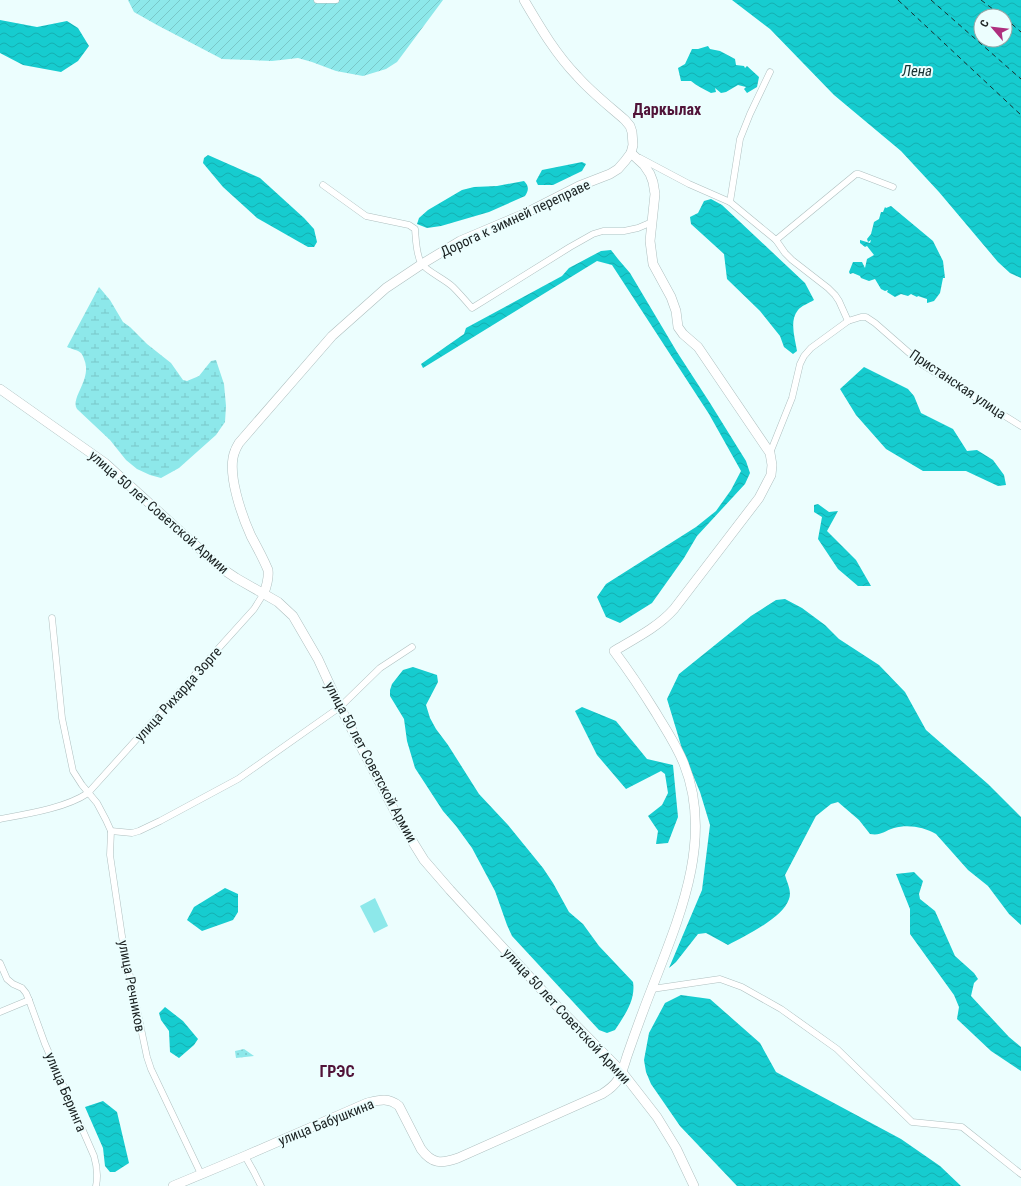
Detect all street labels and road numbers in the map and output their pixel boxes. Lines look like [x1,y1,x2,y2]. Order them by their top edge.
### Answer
street label: Дорога к зимней переправе [438,176,593,260]
street label: Пристанская улица [907,346,1009,422]
street label: улица 50 лет Советской Армии [86,447,232,577]
street label: улица Рихарда Зорге [131,643,225,745]
street label: улица 50 лет Советской Армии [322,679,420,845]
street label: улица Речников [115,939,149,1033]
street label: улица 50 лет Советской Армии [500,945,634,1087]
street label: улица Беринга [42,1050,90,1134]
street label: улица Бабушкина [276,1096,376,1148]

